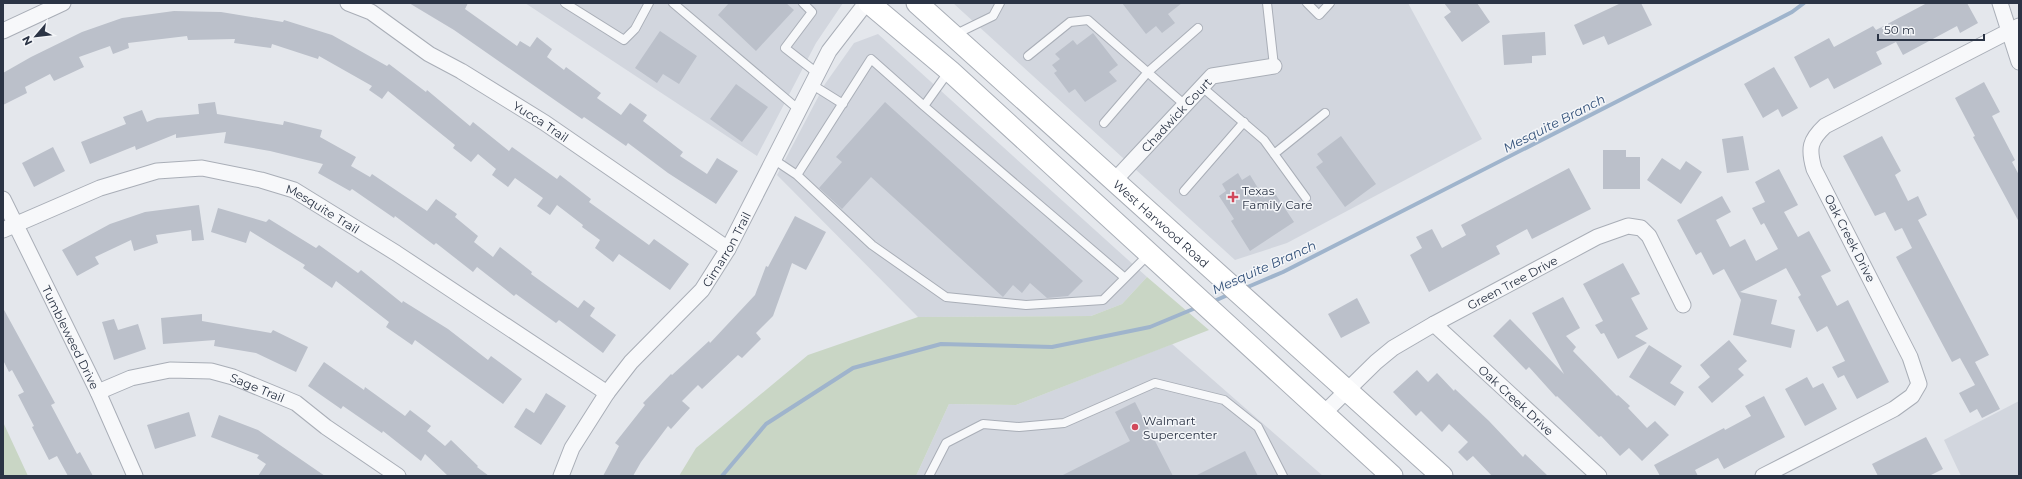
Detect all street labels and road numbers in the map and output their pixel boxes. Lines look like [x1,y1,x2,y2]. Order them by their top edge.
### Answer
street label: Chadwick Court [1138,74,1215,155]
street label: Yucca Trail [510,98,572,145]
street label: West Harwood Road [1110,176,1212,270]
street label: Mesquite Trail [284,181,362,236]
street label: Oak Creek Drive [1821,191,1879,285]
street label: Cimarron Trail [698,209,753,290]
street label: Green Tree Drive [1464,252,1560,312]
street label: Tumbleweed Drive [39,283,103,391]
street label: Oak Creek Drive [1476,362,1557,438]
street label: Sage Trail [228,369,287,405]

